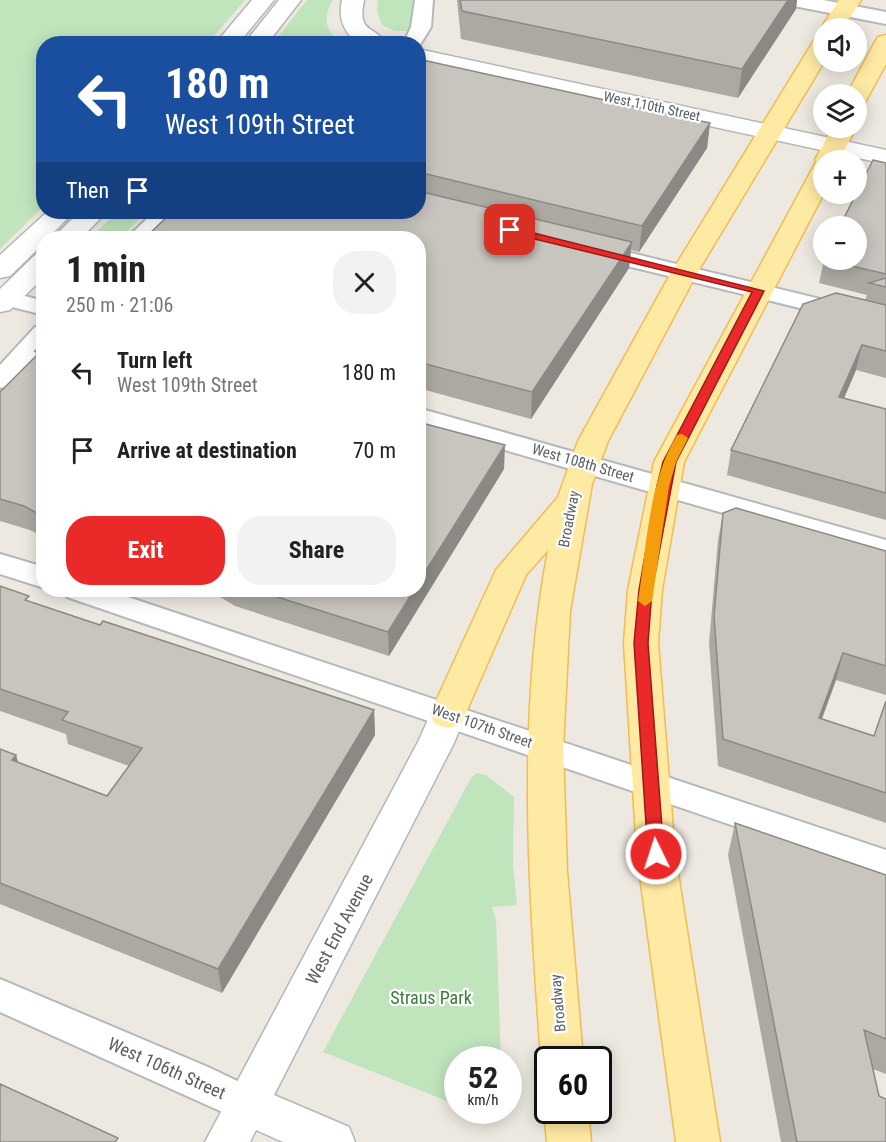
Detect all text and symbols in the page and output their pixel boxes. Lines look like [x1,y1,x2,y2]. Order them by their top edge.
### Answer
map controls [813,18,867,270]
button: sound [813,18,867,72]
text: 180 m [165,59,270,108]
icon: left [66,60,144,138]
button: layers [813,84,867,138]
street label: West 110th Street [602,88,702,124]
text: West 109th Street [165,109,355,141]
button: + [813,150,867,204]
icon: arrive [121,174,154,207]
text: Then [66,178,109,203]
pin [484,204,535,255]
icon: arrive [493,213,526,246]
button: − [813,216,867,270]
text: 1 min [66,249,146,291]
button: close [333,251,396,314]
text: 250 m · 21:06 [66,293,173,317]
text: Turn left [117,348,192,373]
icon: left [66,356,99,389]
text: 180 m [342,360,396,385]
text: West 109th Street [117,373,258,397]
icon: arrive [66,434,99,467]
text: Arrive at destination [117,438,297,463]
text: 70 m [353,438,396,463]
street label: West 108th Street [530,440,636,486]
street label: Broadway [555,489,583,549]
button: Exit [66,516,225,585]
button: Share [237,516,396,585]
street label: West 107th Street [429,700,535,752]
position arrow [624,822,688,886]
street label: West End Avenue [301,870,377,988]
street label: Broadway [547,973,569,1033]
park label: Straus Park [390,987,472,1008]
street label: West 106th Street [105,1033,229,1103]
speed limit sign: 60 [534,1046,612,1124]
text: 52 [468,1060,498,1095]
text: km/h [468,1091,498,1109]

